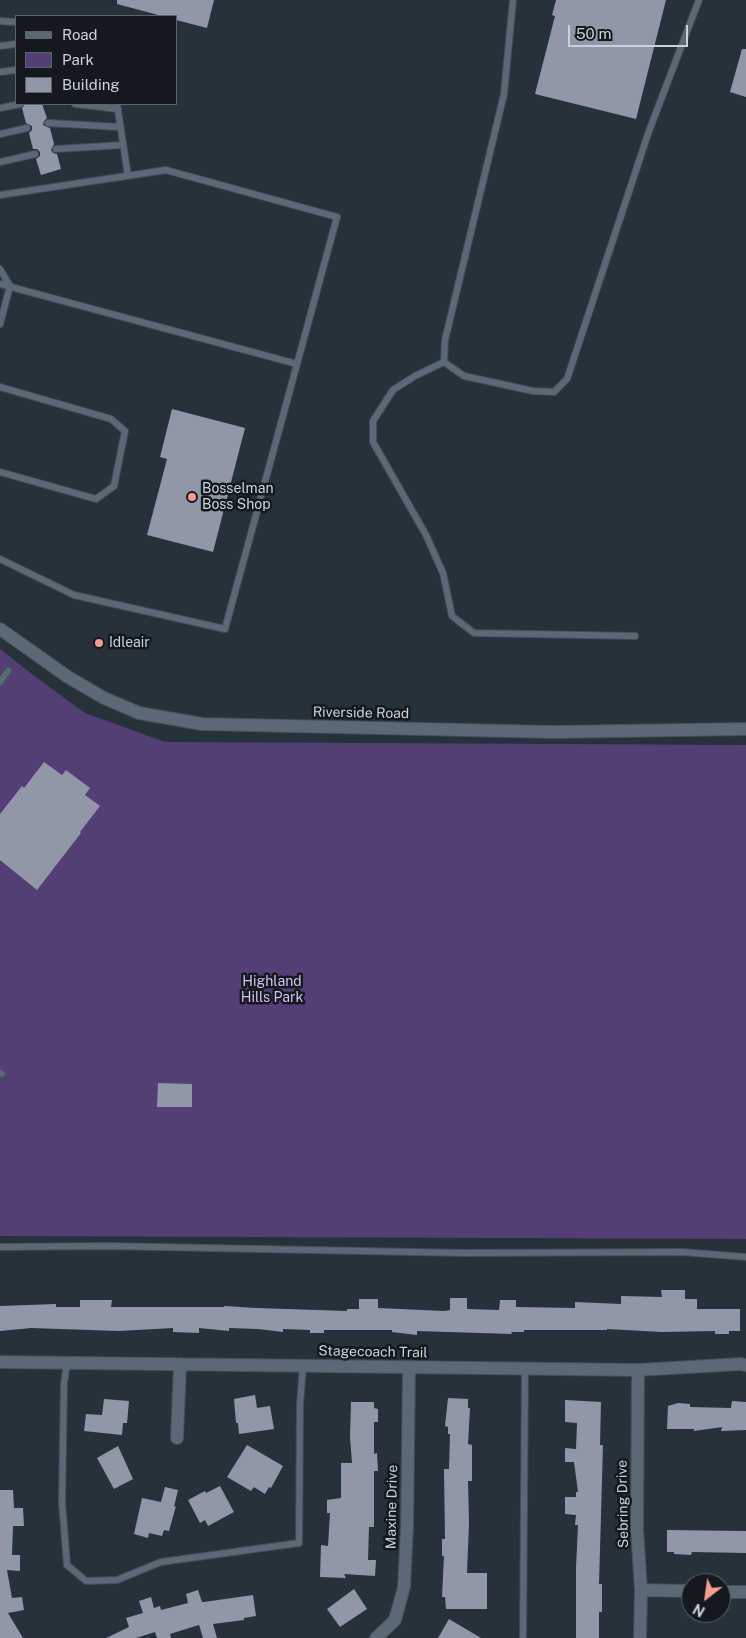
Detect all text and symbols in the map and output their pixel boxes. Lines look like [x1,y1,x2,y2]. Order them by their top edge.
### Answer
legend [15,15,178,105]
scale bar [571,15,691,47]
text: 50 m [576,25,611,42]
text: Road [62,26,98,43]
text: Park [62,51,94,68]
text: Building [62,76,120,93]
place label: Bosselman Boss Shop [202,481,273,514]
marker: Bosselman Boss Shop [186,491,198,503]
place label: Idleair [109,635,150,651]
marker: Idleair [93,637,105,649]
street label: Riverside Road [313,704,409,722]
park label: Highland Hills Park [241,974,303,1006]
street label: Stagecoach Trail [318,1343,428,1361]
street label: Sebring Drive [614,1460,632,1548]
street label: Maxine Drive [383,1465,401,1549]
north arrow [681,1573,731,1623]
text: N [690,1600,708,1620]

